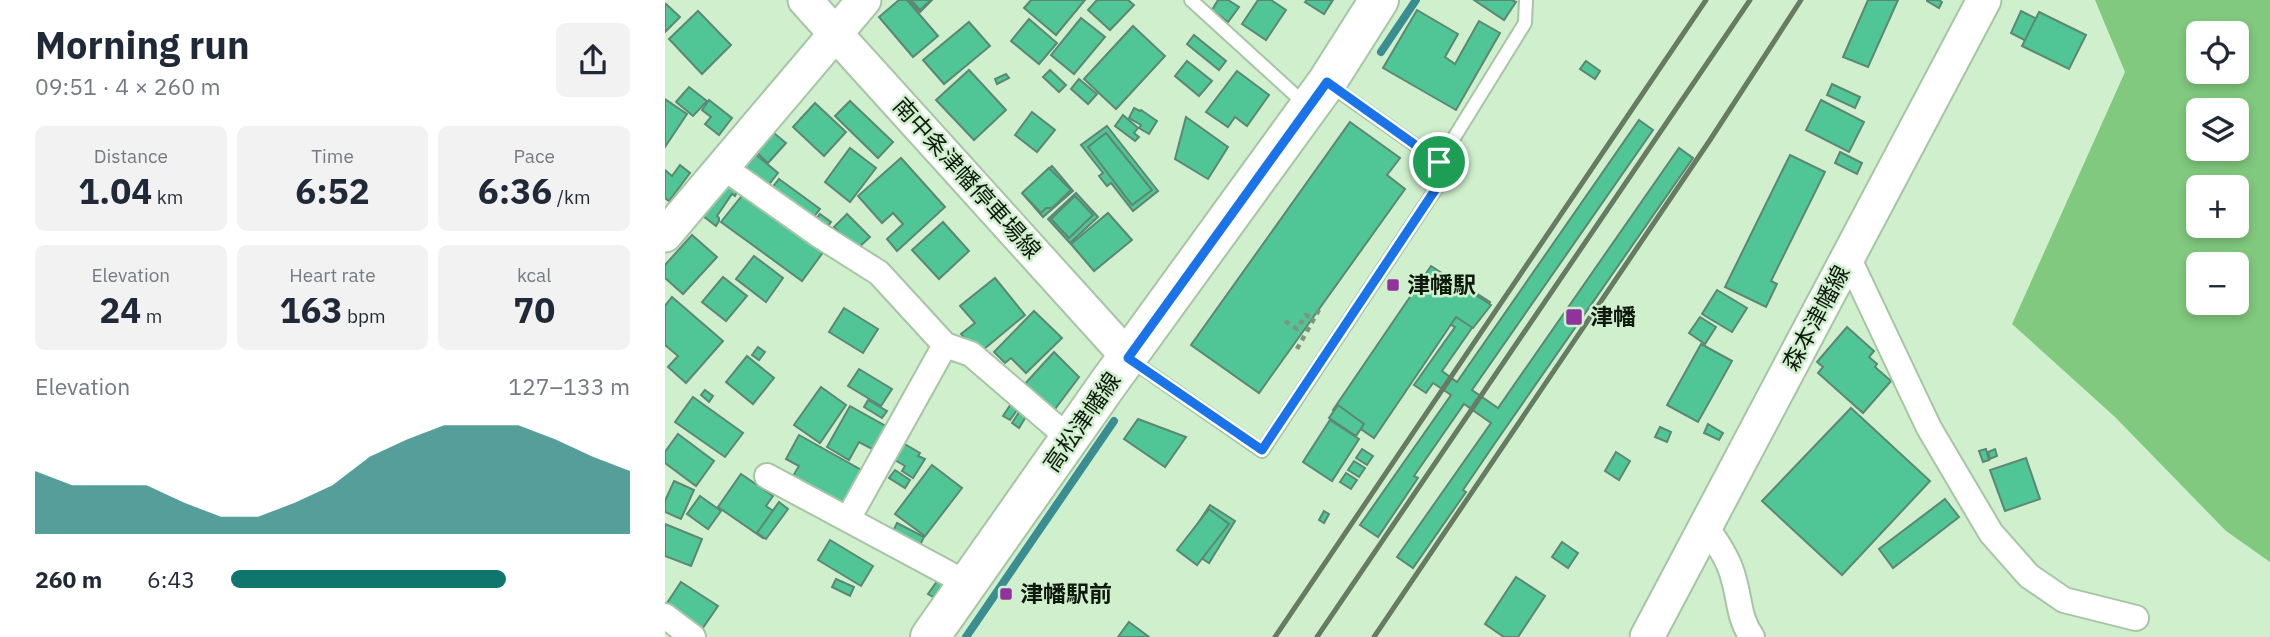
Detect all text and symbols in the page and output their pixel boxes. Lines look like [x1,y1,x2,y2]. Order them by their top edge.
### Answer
text: Morning run [35,20,250,69]
map controls [2186,21,2249,315]
button: locate [2186,21,2249,84]
button: share [556,23,630,97]
text: 09:51 · 4 × 260 m [35,71,221,101]
street label: 南中条津幡停車場線 [887,90,1048,264]
button: layers [2186,98,2249,161]
pin [1409,132,1469,192]
icon: arrive [1420,143,1458,181]
text: Distance [94,144,168,168]
text: Time [311,144,354,168]
text: Pace [513,144,555,168]
text: 1.04 [78,168,152,214]
text: 6:52 [295,168,370,214]
text: 6:36 [478,168,552,214]
button: + [2186,175,2249,238]
text: km [152,185,183,209]
text: /km [552,185,591,209]
button: − [2186,252,2249,315]
street label: 森本津幡線 [1775,260,1855,375]
text: Elevation [91,263,170,287]
text: Heart rate [289,263,376,287]
text: kcal [517,263,551,287]
place label: 津幡駅 [1407,269,1476,299]
marker: 津幡駅 [1385,277,1401,293]
text: 24 [99,287,141,333]
text: 163 [279,287,342,333]
text: 70 [513,287,555,333]
place label: 津幡 [1590,301,1636,331]
text: m [141,304,162,328]
text: bpm [342,304,386,328]
marker: 津幡 [1564,307,1584,327]
street label: 高松津幡線 [1036,366,1126,477]
text: Elevation [35,371,130,401]
text: 127–133 m [508,371,630,401]
text: 260 m [35,564,102,594]
text: 6:43 [147,564,195,594]
place label: 津幡駅前 [1020,578,1112,608]
marker: 津幡駅前 [998,586,1014,602]

